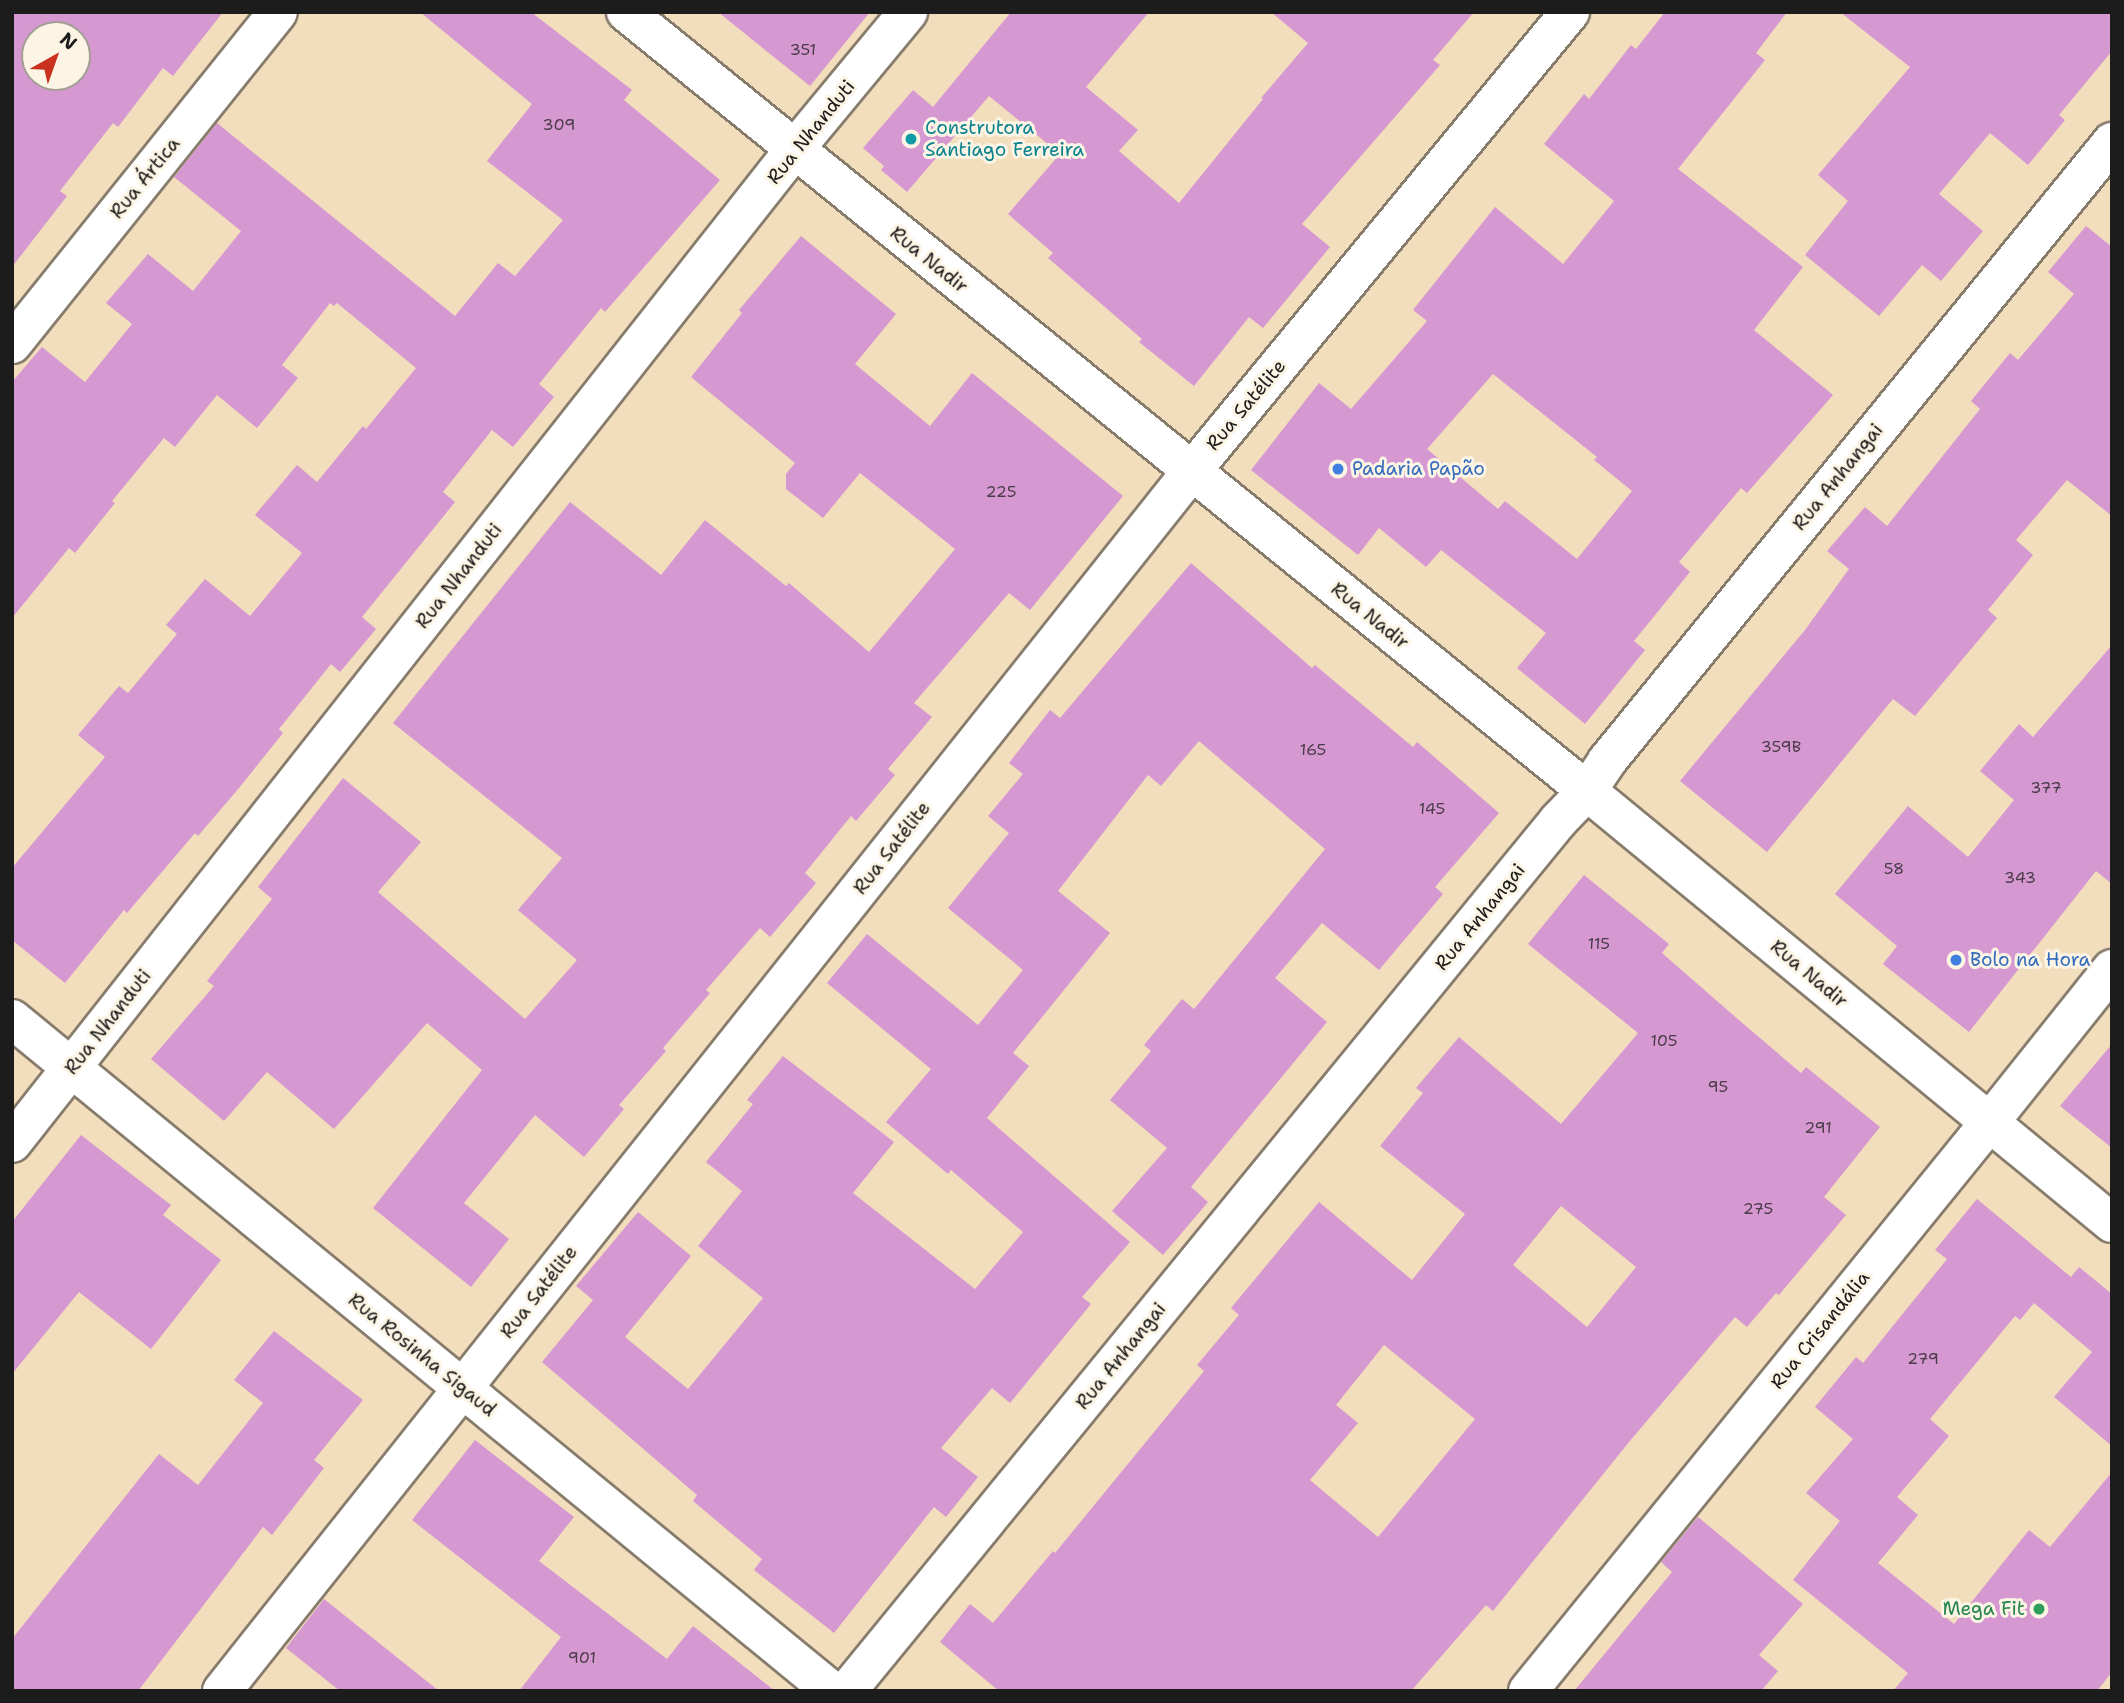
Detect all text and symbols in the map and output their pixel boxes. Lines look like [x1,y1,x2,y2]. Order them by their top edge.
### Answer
north arrow [21,21,91,91]
text: N [55,27,82,55]
house number: 351 [790,40,816,60]
street label: Rua Nhanduti [762,75,860,189]
house number: 309 [543,115,575,135]
place label: Construtora Santiago Ferreira [925,117,1084,161]
marker: Construtora Santiago Ferreira [903,131,919,147]
street label: Rua Ártica [105,133,185,223]
street label: Rua Nadir [885,222,973,298]
street label: Rua Satélite [1201,355,1291,455]
street label: Rua Anhangai [1788,419,1888,535]
place label: Padaria Papão [1352,458,1485,480]
marker: Padaria Papão [1330,461,1346,477]
house number: 225 [985,482,1017,502]
street label: Rua Nhanduti [411,519,507,633]
street label: Rua Nadir [1326,578,1414,654]
house number: 359B [1761,737,1801,757]
house number: 165 [1300,740,1326,760]
house number: 377 [2030,778,2062,798]
street label: Rua Satélite [849,797,935,899]
house number: 145 [1419,799,1445,819]
street label: Rua Anhangai [1430,859,1530,975]
house number: 58 [1884,859,1904,879]
house number: 343 [2004,868,2036,888]
house number: 115 [1588,934,1610,954]
street label: Rua Nadir [1766,935,1852,1013]
place label: Bolo na Hora [1970,949,2090,971]
marker: Bolo na Hora [1948,952,1964,968]
street label: Rua Nhanduti [60,965,156,1079]
house number: 105 [1650,1031,1678,1051]
house number: 95 [1708,1077,1728,1097]
house number: 291 [1804,1118,1832,1138]
house number: 275 [1743,1199,1773,1219]
street label: Rua Satélite [496,1241,582,1343]
street label: Rua Crisandália [1766,1267,1874,1393]
street label: Rua Rosinha Sigaud [344,1289,500,1421]
street label: Rua Anhangai [1071,1298,1171,1414]
house number: 279 [1907,1349,1939,1369]
place label: Mega Fit [1942,1598,2025,1620]
marker: Mega Fit [2031,1601,2047,1617]
house number: 901 [568,1648,596,1668]

